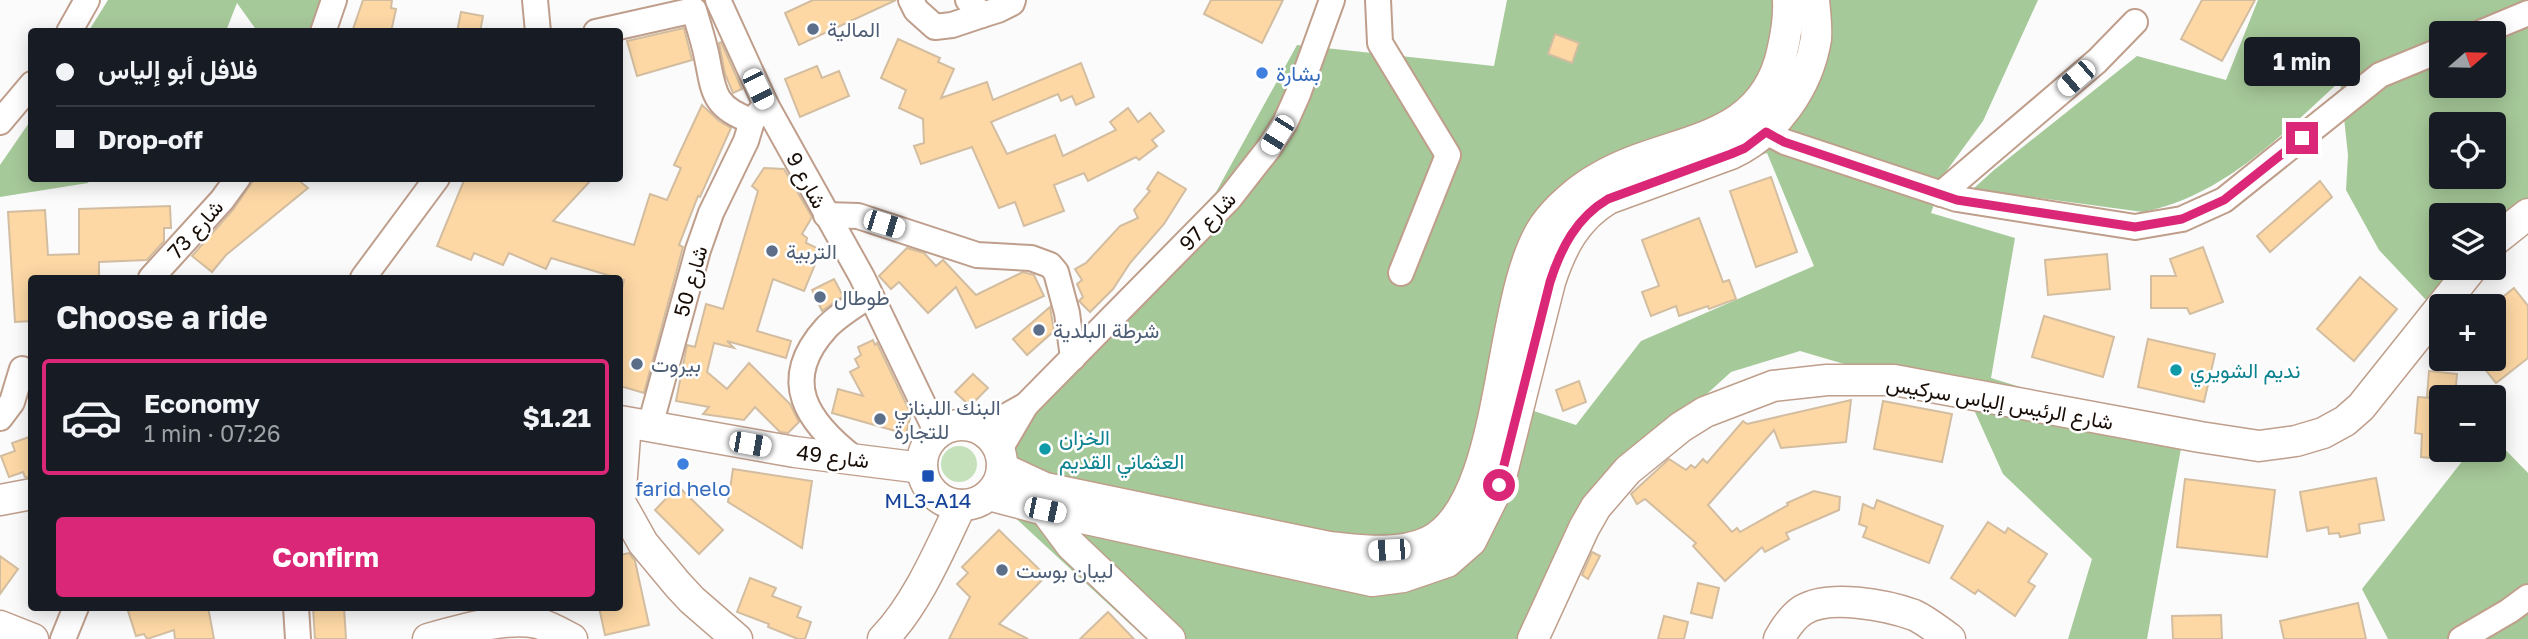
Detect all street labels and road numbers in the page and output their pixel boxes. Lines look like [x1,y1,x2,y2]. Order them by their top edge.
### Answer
street label: شارع 9 [779,147,833,214]
street label: شارع 97 [1173,186,1242,257]
street label: شارع 73 [162,194,230,265]
street label: شارع 50 [667,242,714,320]
street label: شارع الرئيس إلياس سركيس [1884,369,2116,437]
street label: شارع 49 [795,439,871,475]

